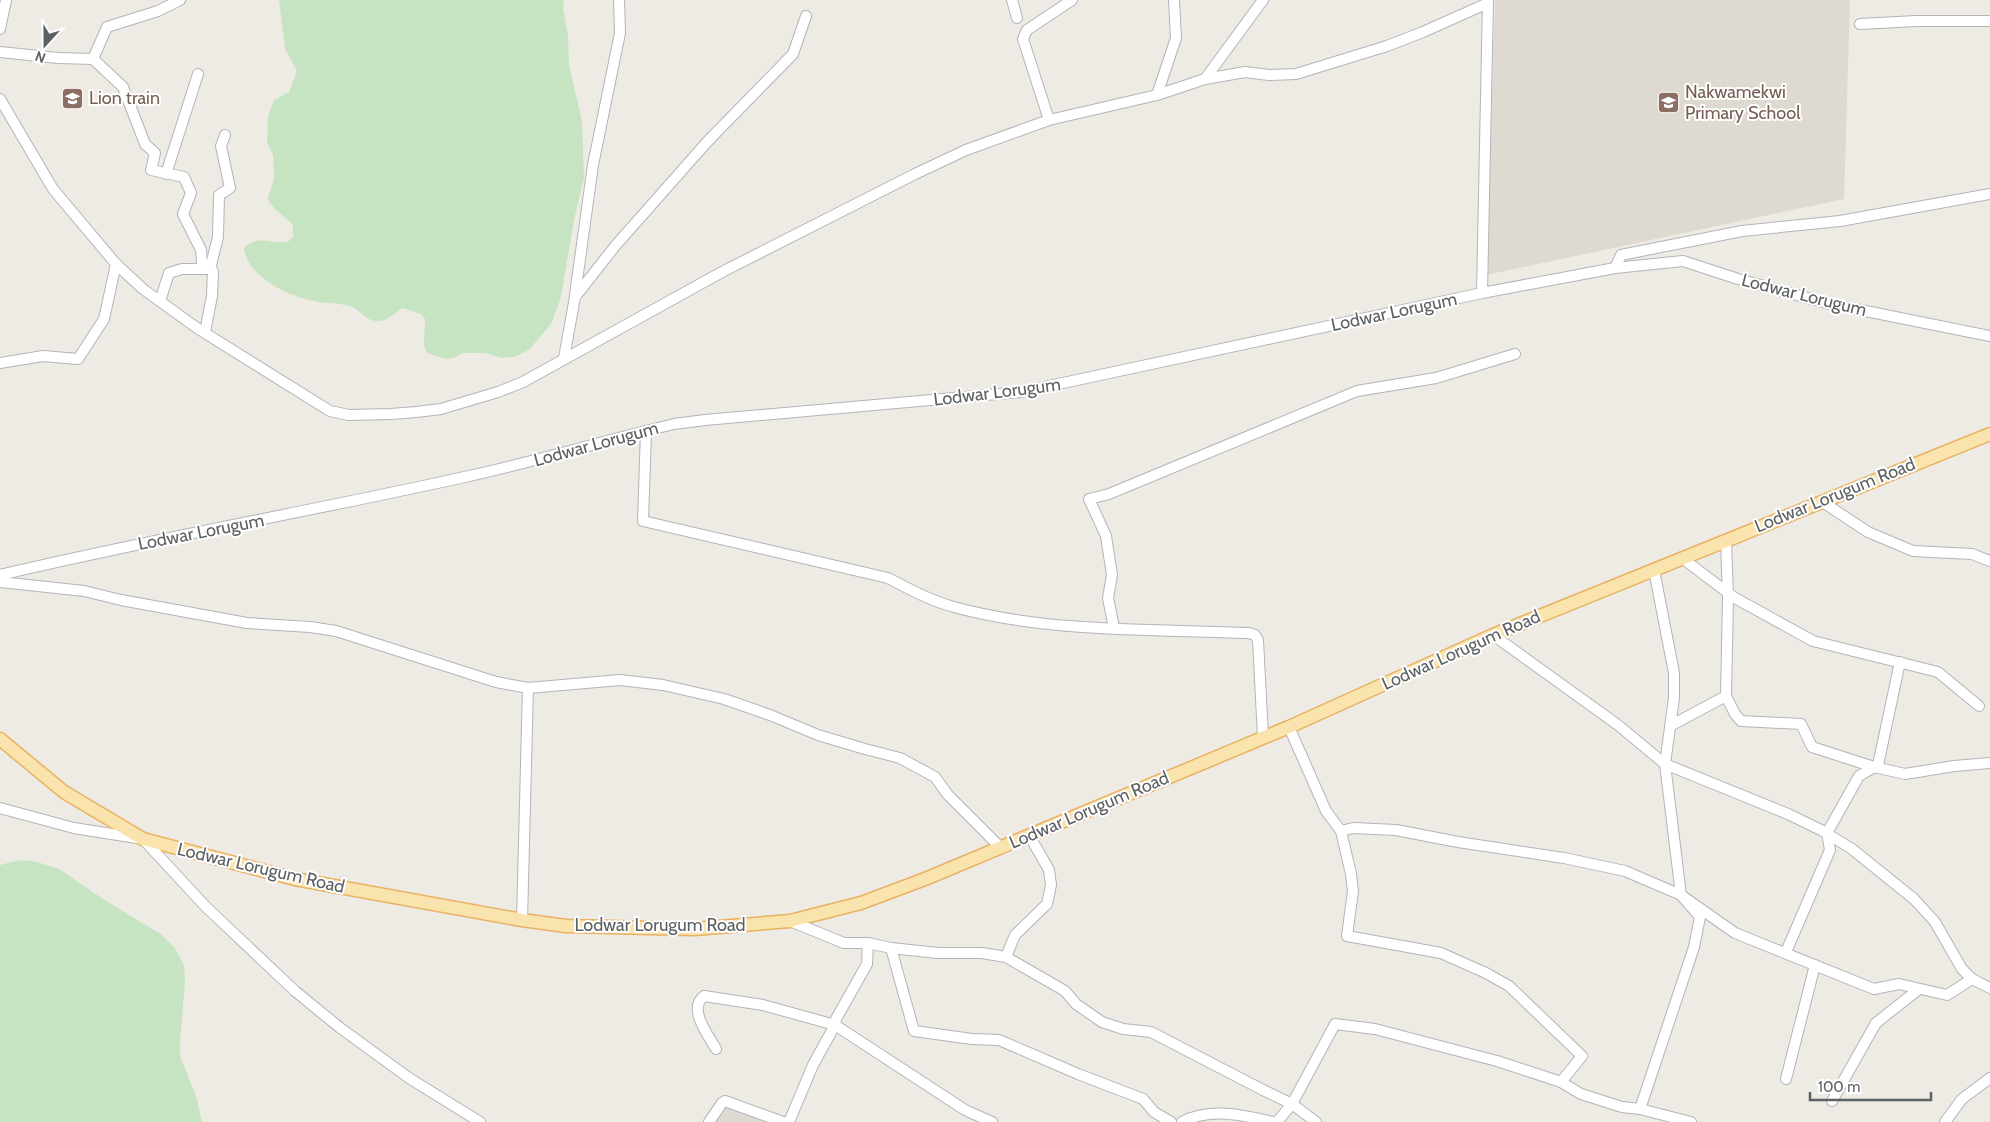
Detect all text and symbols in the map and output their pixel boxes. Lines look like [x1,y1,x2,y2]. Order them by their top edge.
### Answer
north arrow [20,20,70,70]
text: N [32,47,48,67]
place label: Nakwamekwi Primary School [1685,81,1801,124]
school or university icon: Lion train [61,86,85,110]
place label: Lion train [89,87,160,109]
school or university icon: Nakwamekwi Primary School [1657,90,1681,114]
street label: Lodwar Lorugum [1739,269,1869,321]
street label: Lodwar Lorugum [1329,288,1459,336]
street label: Lodwar Lorugum [932,373,1062,411]
street label: Lodwar Lorugum [531,417,661,471]
street label: Lodwar Lorugum Road [1752,453,1918,537]
street label: Lodwar Lorugum [136,509,266,555]
street label: Lodwar Lorugum Road [1378,605,1544,695]
street label: Lodwar Lorugum Road [1006,766,1172,854]
street label: Lodwar Lorugum Road [175,838,347,898]
street label: Lodwar Lorugum Road [574,914,746,936]
scale bar [1810,1070,1931,1102]
text: 100 m [1818,1078,1860,1096]

